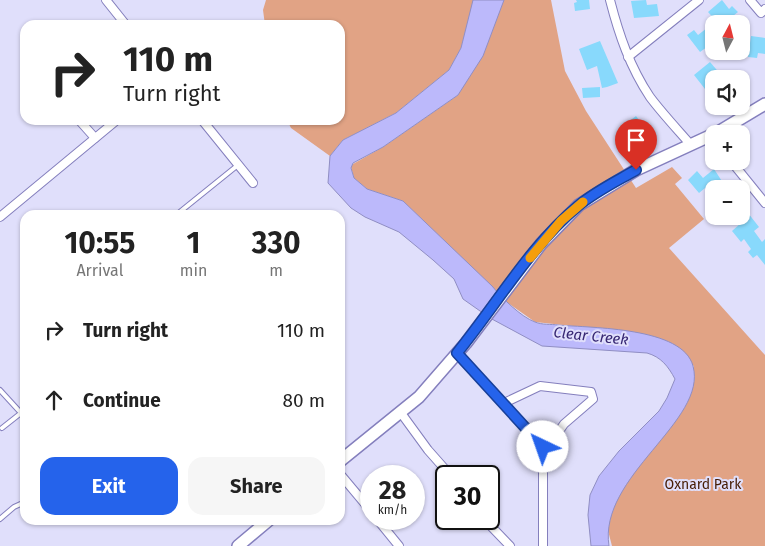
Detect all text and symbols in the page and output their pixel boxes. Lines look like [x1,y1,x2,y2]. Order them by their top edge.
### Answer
north arrow [705,15,750,60]
map controls [705,15,750,225]
text: 110 m [123,38,213,80]
icon: right [40,40,105,105]
button: sound [705,70,750,115]
text: Turn right [123,80,220,107]
pin [615,119,657,170]
button: + [705,125,750,170]
icon: arrive [622,126,650,154]
button: − [705,180,750,225]
text: 10:55 [64,225,135,261]
text: 1 [187,225,201,261]
text: 330 [252,225,301,261]
text: Arrival [76,261,123,280]
text: min [180,261,207,280]
text: m [269,261,283,280]
icon: right [40,316,68,344]
text: Turn right [83,319,168,342]
text: 110 m [277,319,325,342]
water label: Clear Creek [553,323,629,349]
icon: ahead [40,386,68,414]
text: Continue [83,389,161,412]
text: 80 m [283,389,325,412]
position arrow [516,420,568,472]
button: Exit [40,457,178,515]
button: Share [188,457,325,515]
speed limit sign: 30 [435,465,500,530]
text: 28 [379,476,406,506]
park label: Oxnard Park [665,476,742,493]
text: km/h [378,503,407,517]

